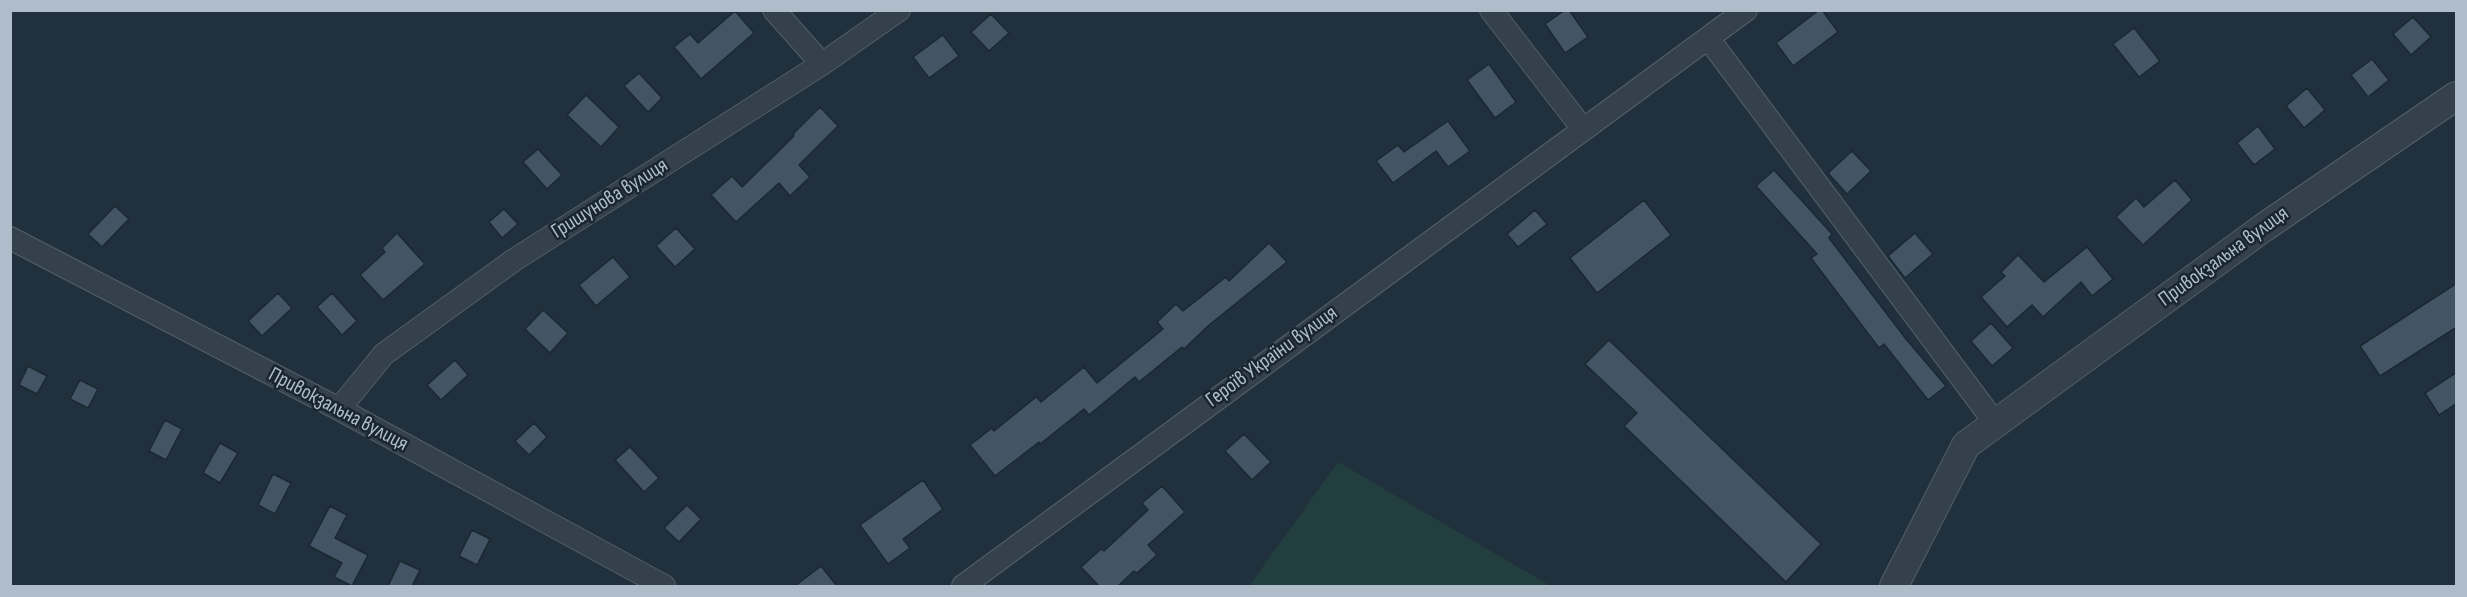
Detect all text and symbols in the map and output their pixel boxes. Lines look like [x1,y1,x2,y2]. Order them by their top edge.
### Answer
street label: Гришунова вулиця [547,153,673,245]
street label: Привокзальна вулиця [2154,201,2294,313]
street label: Героїв України вулиця [1201,301,1343,413]
street label: Привокзальна вулиця [264,363,412,457]

